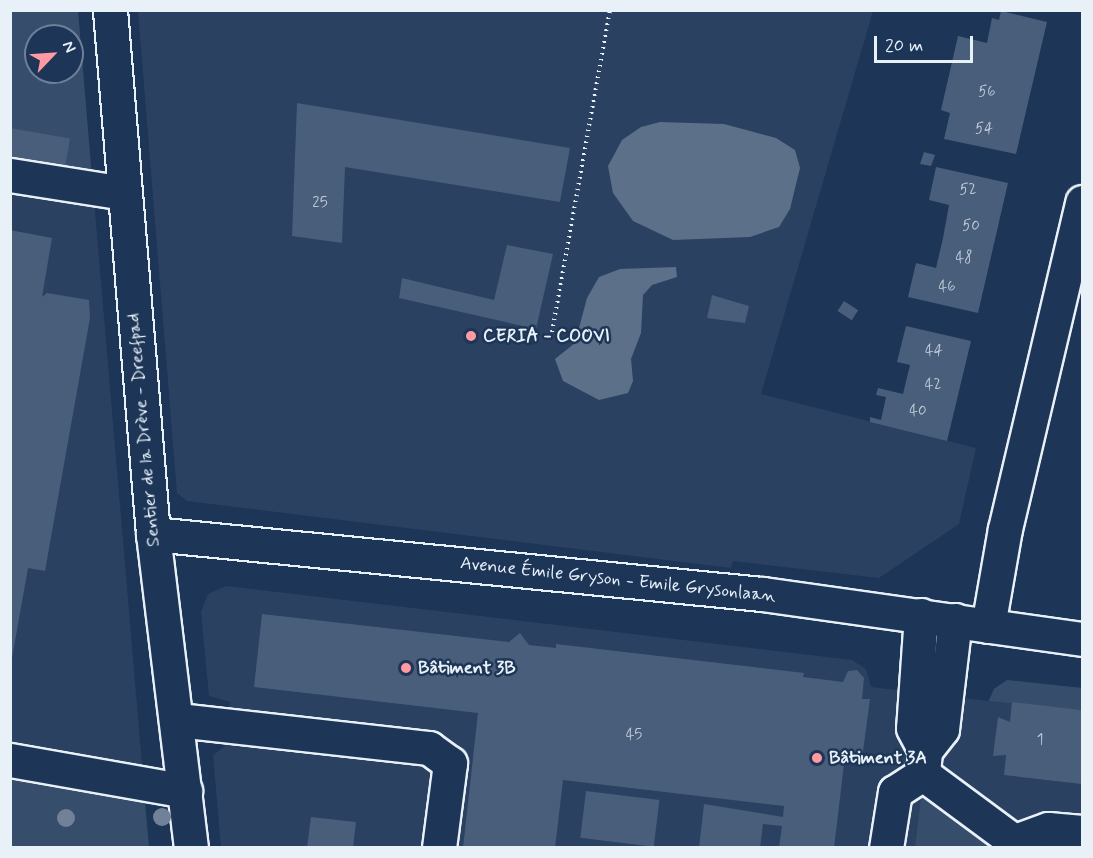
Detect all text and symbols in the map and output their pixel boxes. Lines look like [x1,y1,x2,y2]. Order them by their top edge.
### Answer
north arrow [24,24,84,84]
scale bar [877,24,976,62]
text: 20 m [885,34,923,58]
text: N [57,38,81,56]
house number: 56 [978,84,996,102]
house number: 54 [975,121,993,139]
house number: 52 [960,182,976,200]
house number: 25 [312,195,328,213]
house number: 50 [962,218,980,236]
house number: 48 [956,250,972,268]
house number: 46 [938,279,956,297]
street label: Sentier de la Drève - Dreefpad [123,313,165,547]
place label: CERIA - COOVI [483,325,610,347]
marker: CERIA - COOVI [464,329,478,343]
house number: 44 [925,343,943,361]
house number: 42 [925,377,941,395]
house number: 40 [909,403,927,421]
street label: Avenue Émile Gryson - Emile Grysonlaan [462,553,774,607]
place label: Bâtiment 3B [418,657,516,679]
marker: Bâtiment 3B [399,661,413,675]
house number: 45 [626,727,642,745]
house number: 1 [1037,732,1043,750]
place label: Bâtiment 3A [829,747,927,769]
marker: Bâtiment 3A [810,751,824,765]

